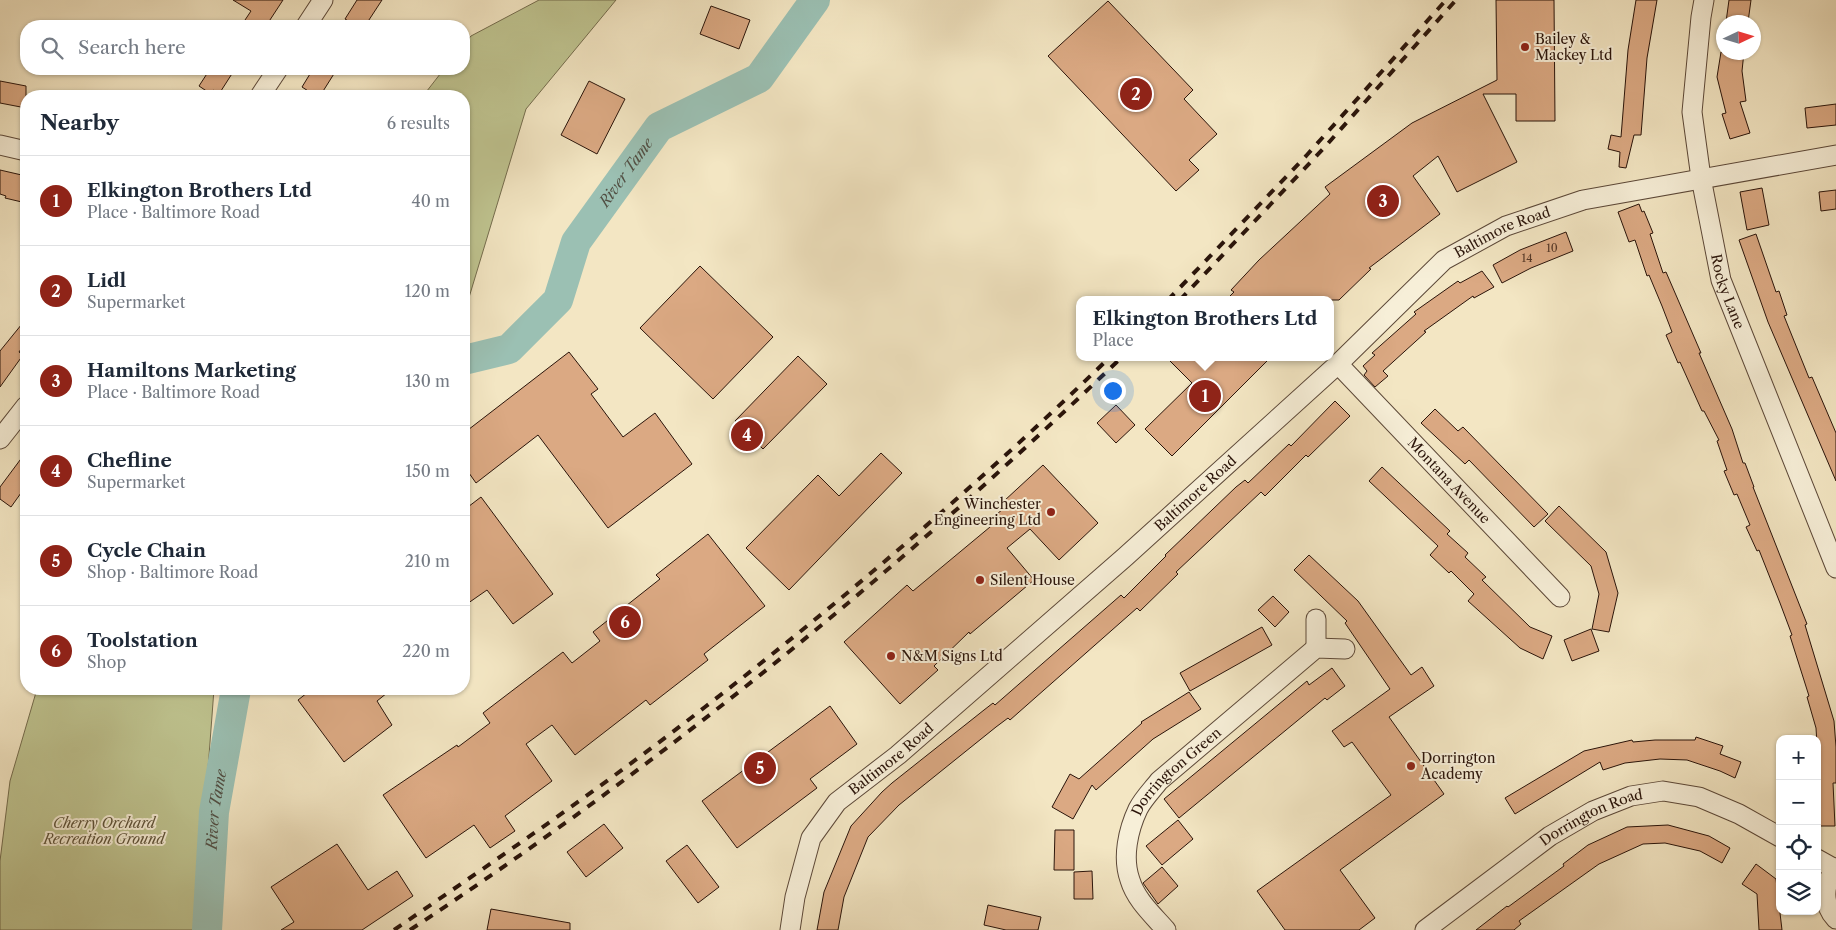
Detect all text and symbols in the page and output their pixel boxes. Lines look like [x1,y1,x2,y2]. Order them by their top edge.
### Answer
north arrow [1716,15,1761,60]
search box [20,20,470,75]
place label: Bailey & Mackey Ltd [1535,30,1613,64]
icon: search [38,34,66,62]
text: Search here [78,36,186,59]
marker: Bailey & Mackey Ltd [1519,41,1531,53]
pin: 2 [1120,75,1152,113]
text: Nearby [40,110,119,135]
text: 6 results [387,113,450,133]
water label: River Tame [594,133,657,211]
text: Elkington Brothers Ltd [87,179,312,202]
pin: 3 [1367,182,1399,220]
text: 1 [52,191,60,211]
text: 40 m [411,191,450,211]
text: Place · Baltimore Road [87,202,260,222]
street label: Baltimore Road [1451,203,1553,262]
house number: 10 [1546,241,1558,255]
house number: 14 [1522,251,1532,265]
street label: Rocky Lane [1707,252,1749,332]
text: Lidl [87,269,126,292]
text: 2 [51,281,61,301]
text: 120 m [405,281,450,301]
text: Supermarket [87,292,185,312]
popup [1076,296,1334,361]
text: Elkington Brothers Ltd [1093,307,1317,330]
text: Place [1093,330,1134,350]
text: Hamiltons Marketing [87,359,296,382]
text: 3 [51,371,61,391]
text: 130 m [405,371,450,391]
pin: 1 [1189,377,1221,415]
your location [1100,378,1126,404]
text: Place · Baltimore Road [87,382,260,402]
pin: 4 [731,416,763,454]
street label: Montana Avenue [1404,434,1494,528]
text: Chefline [87,449,172,472]
street label: Baltimore Road [1151,451,1240,535]
text: 4 [51,461,61,481]
text: 150 m [405,461,450,481]
text: Supermarket [87,472,185,492]
place label: Winchester Engineering Ltd [934,495,1041,529]
marker: Winchester Engineering Ltd [1045,506,1057,518]
text: Cycle Chain [87,539,206,562]
text: 5 [52,551,60,571]
text: 210 m [405,551,450,571]
text: Shop · Baltimore Road [87,562,258,582]
place label: Silent House [990,571,1075,589]
marker: Silent House [974,574,986,586]
pin: 6 [609,603,641,641]
text: Toolstation [87,629,198,652]
text: 6 [51,641,61,661]
text: 220 m [402,641,450,661]
place label: N&M Signs Ltd [901,647,1003,665]
marker: N&M Signs Ltd [885,650,897,662]
text: Shop [87,652,126,672]
street label: Baltimore Road [845,719,938,799]
street label: Dorrington Green [1127,723,1225,818]
map controls [1776,735,1821,915]
button: + [1776,735,1821,780]
pin: 5 [744,749,776,787]
place label: Dorrington Academy [1420,749,1496,783]
marker: Dorrington Academy [1405,760,1417,772]
water label: River Tame [202,767,231,851]
button: − [1776,780,1821,825]
street label: Dorrington Road [1536,785,1644,850]
park label: Cherry Orchard Recreation Ground [43,814,166,848]
button: locate [1776,825,1821,870]
button: layers [1776,870,1821,915]

